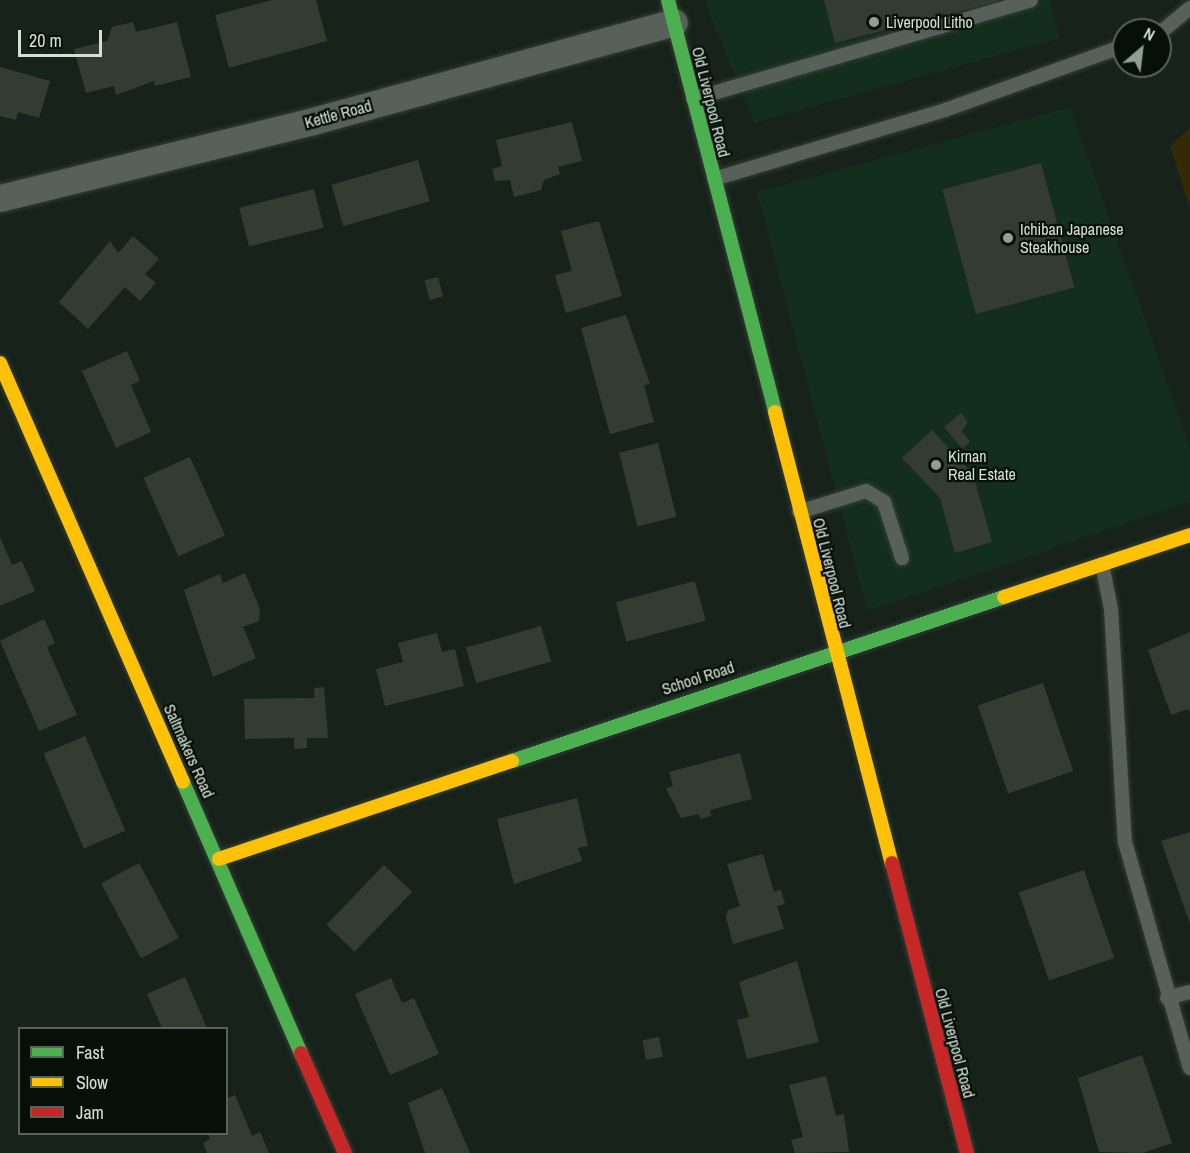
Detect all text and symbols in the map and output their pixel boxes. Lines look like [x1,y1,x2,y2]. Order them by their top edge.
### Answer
place label: Liverpool Litho [886,12,973,32]
marker: Liverpool Litho [867,15,881,29]
scale bar [21,18,105,56]
north arrow [1112,18,1172,78]
text: N [1140,22,1159,46]
text: 20 m [29,28,62,53]
street label: Old Liverpool Road [688,45,734,159]
street label: Kettle Road [302,96,374,132]
place label: Ichiban Japanese Steakhouse [1020,219,1124,257]
marker: Ichiban Japanese Steakhouse [1001,231,1015,245]
place label: Kirnan Real Estate [948,446,1016,484]
marker: Kirnan Real Estate [929,458,943,472]
street label: Old Liverpool Road [809,516,855,630]
street label: School Road [659,657,737,699]
street label: Saltmakers Road [160,701,218,801]
street label: Old Liverpool Road [931,986,979,1100]
legend [18,1027,228,1135]
text: Fast [76,1040,104,1065]
text: Slow [76,1070,108,1095]
text: Jam [76,1100,104,1125]

